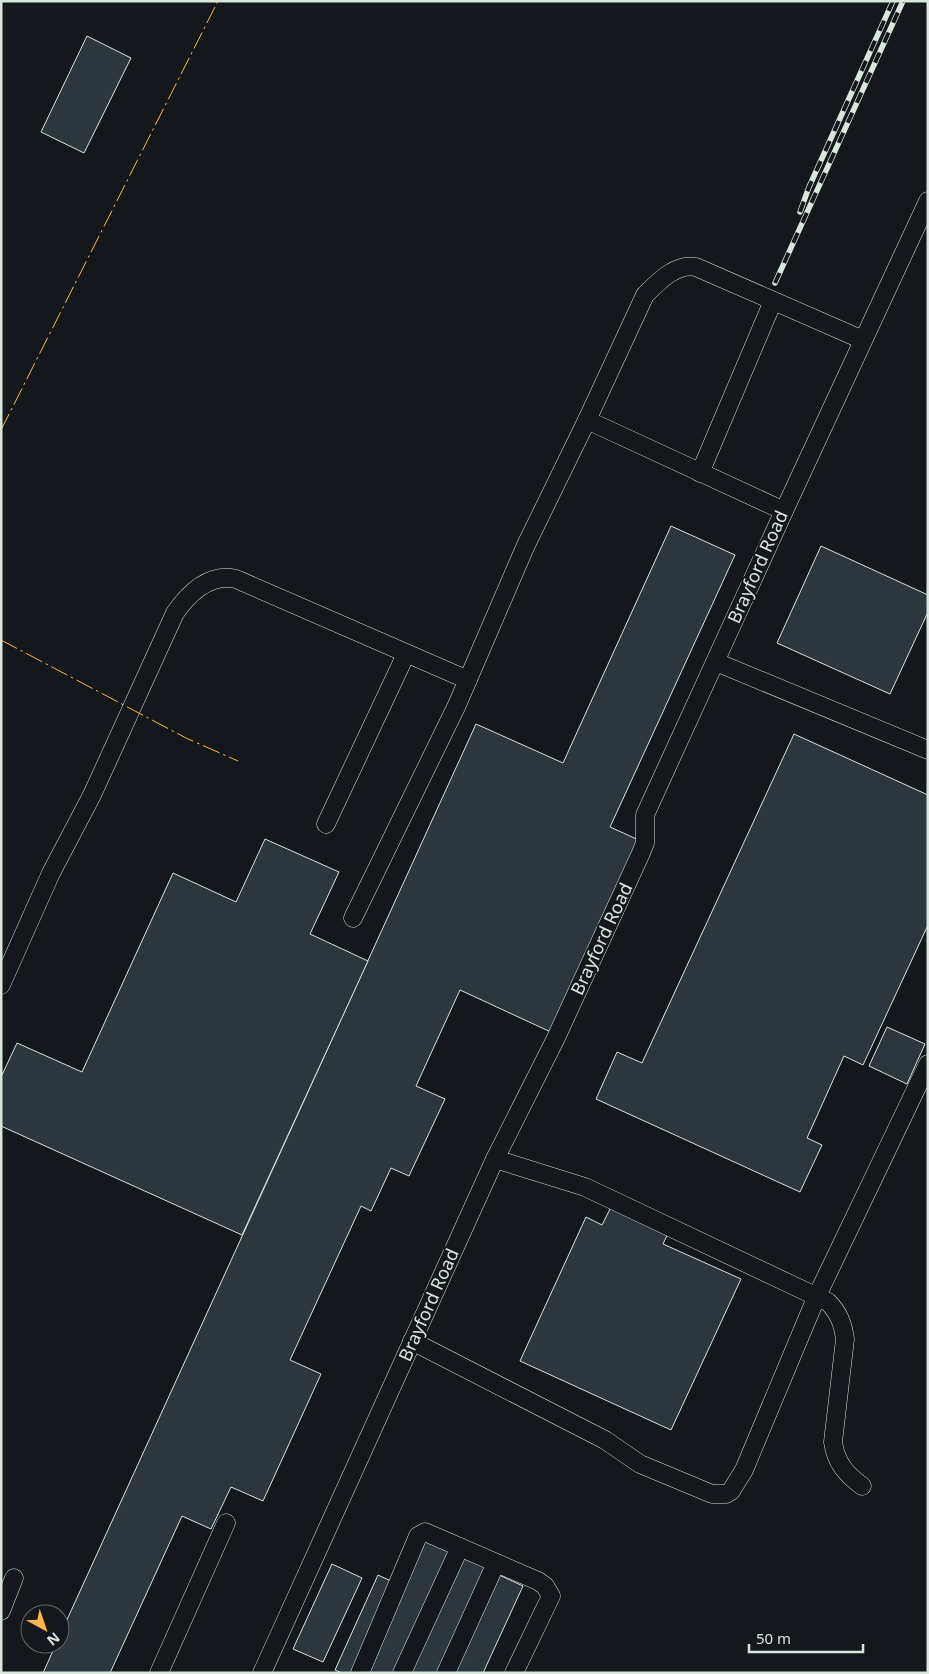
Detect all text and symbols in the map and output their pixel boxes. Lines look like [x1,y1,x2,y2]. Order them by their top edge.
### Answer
street label: Brayford Road [721,506,793,627]
street label: Brayford Road [565,879,638,999]
street label: Brayford Road [392,1244,464,1365]
north arrow [20,1604,70,1654]
scale bar [749,1622,863,1654]
text: N [43,1628,64,1650]
text: 50 m [756,1628,791,1648]

